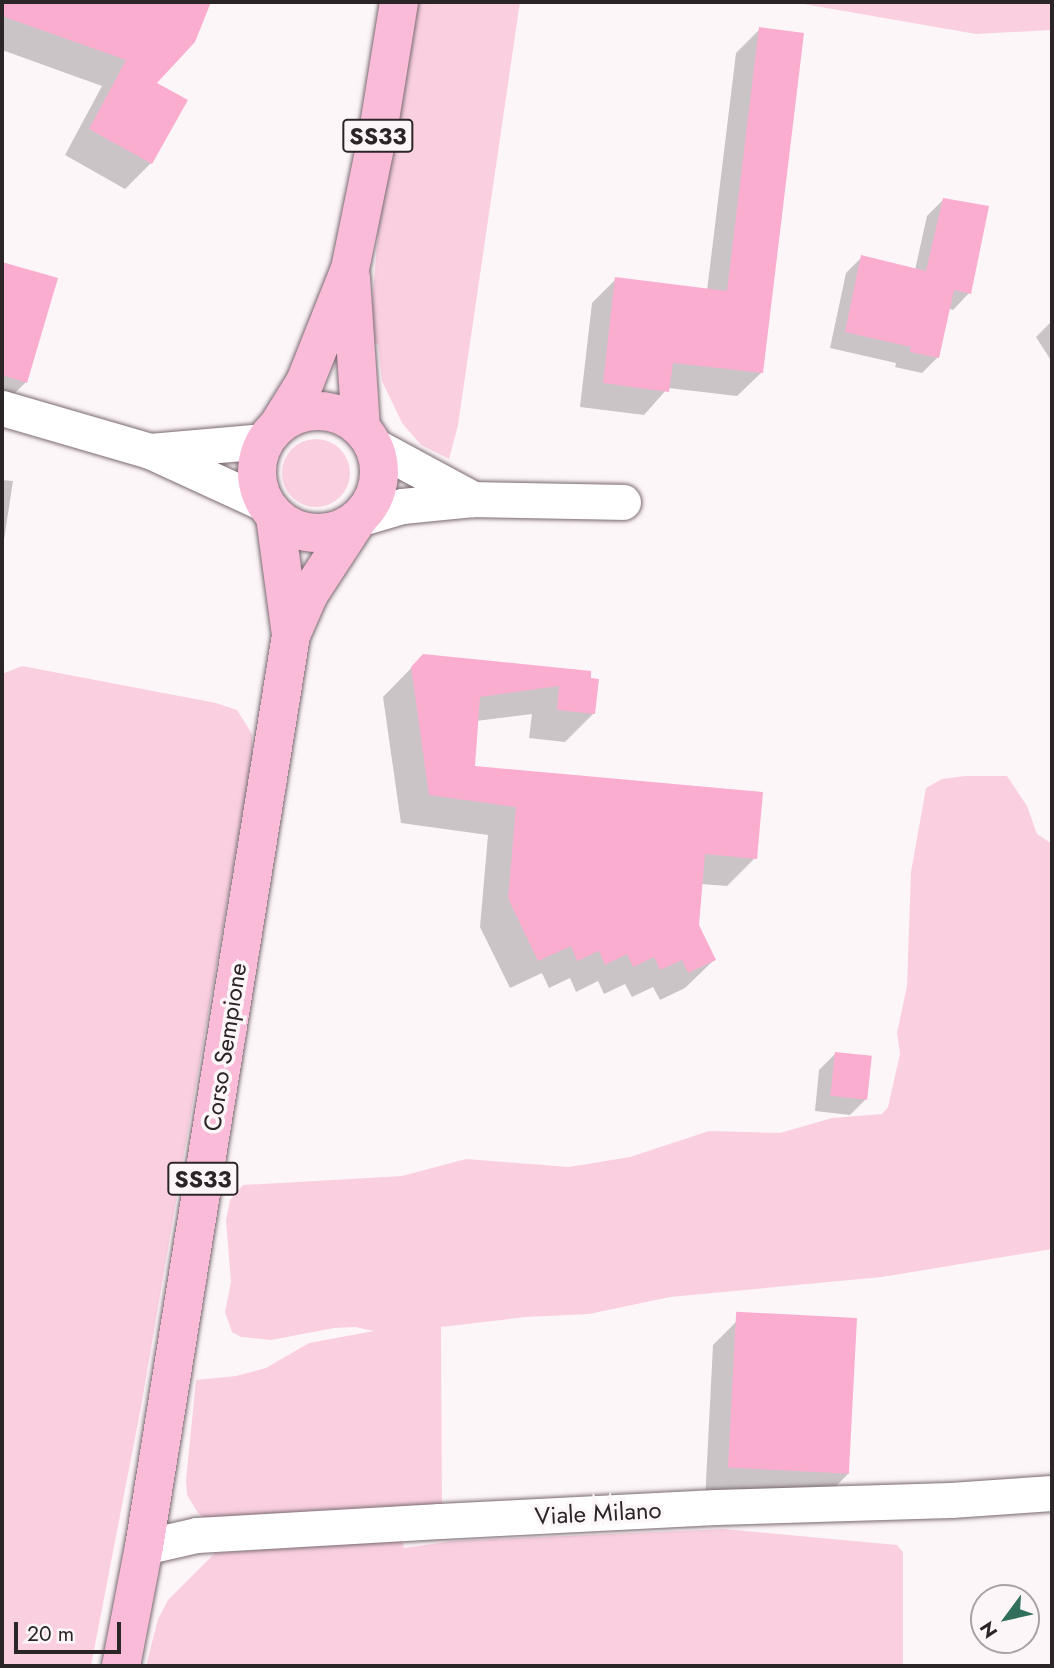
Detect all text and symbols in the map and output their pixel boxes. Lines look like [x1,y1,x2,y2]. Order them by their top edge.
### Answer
road number: SS33 [341,116,415,155]
street label: Corso Sempione [197,961,253,1133]
road number: SS33 [166,1160,240,1198]
street label: Viale Milano [534,1495,662,1531]
north arrow [970,1584,1040,1654]
scale bar [18,1608,124,1652]
text: N [973,1616,1004,1643]
text: 20 m [27,1619,74,1649]

